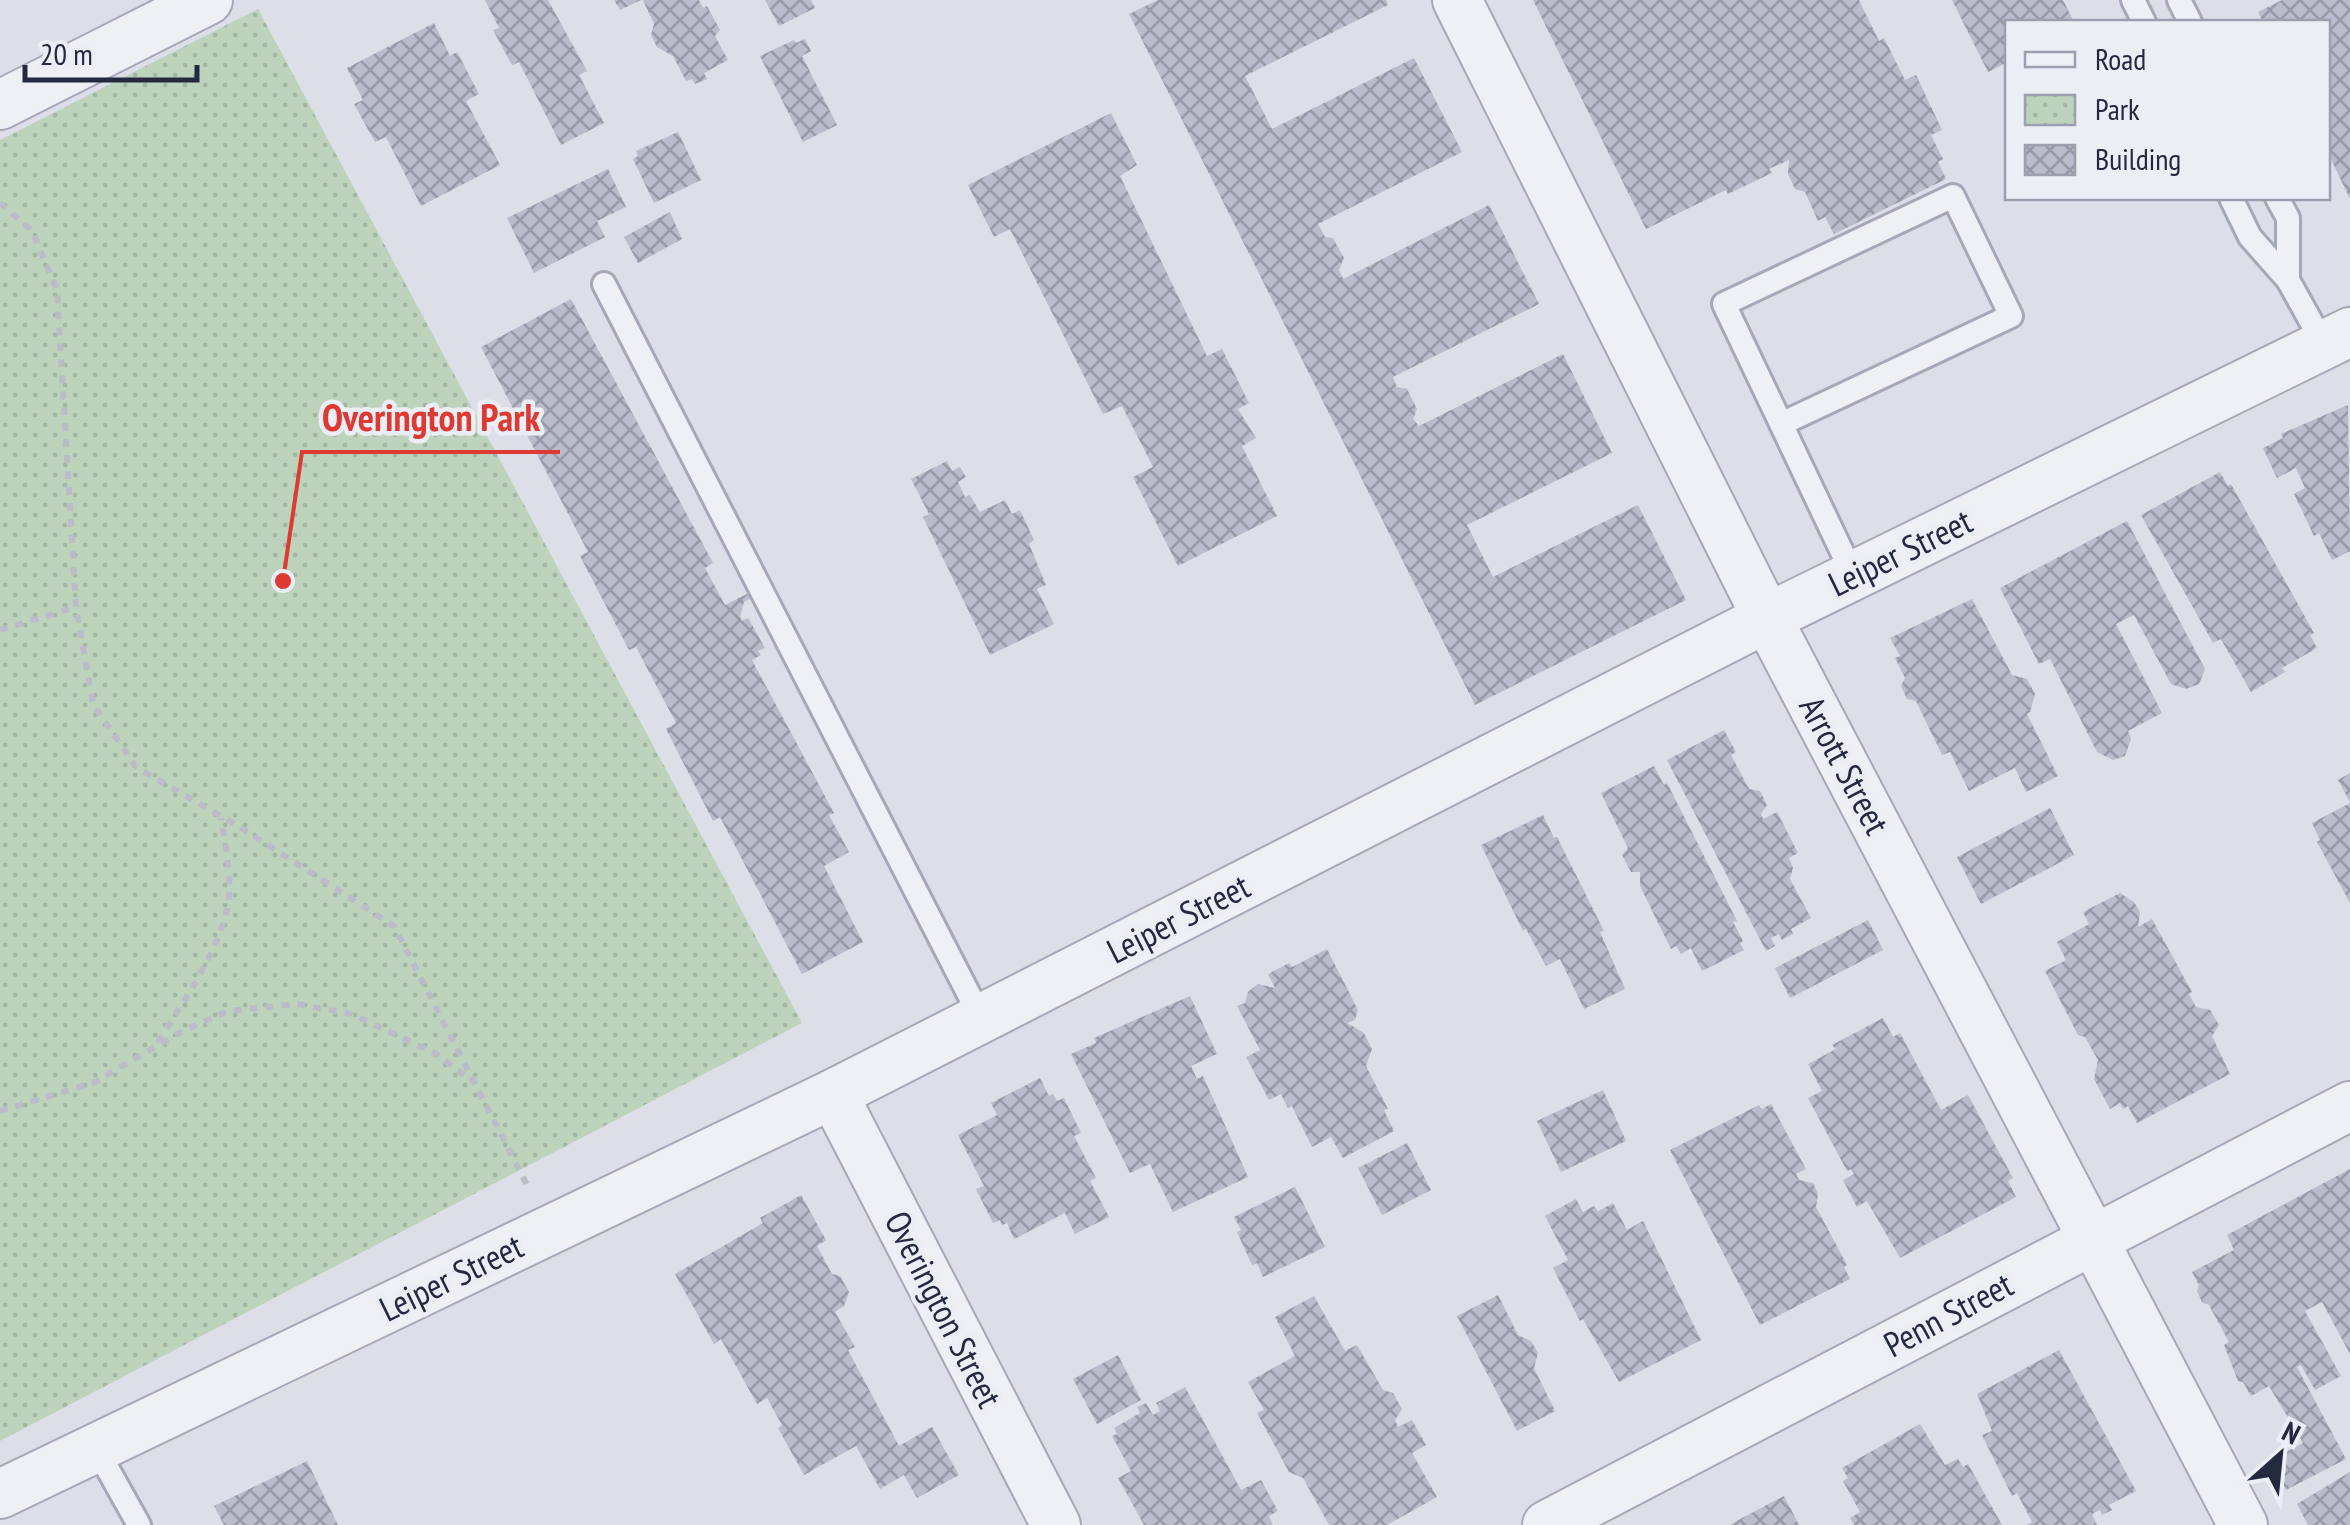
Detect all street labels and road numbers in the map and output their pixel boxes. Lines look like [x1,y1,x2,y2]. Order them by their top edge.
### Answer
street label: Leiper Street [1821,497,1980,606]
street label: Arrott Street [1789,688,1901,842]
street label: Leiper Street [1099,862,1257,973]
street label: Overington Street [875,1203,1013,1415]
street label: Leiper Street [372,1222,531,1331]
street label: Penn Street [1875,1261,2021,1367]

